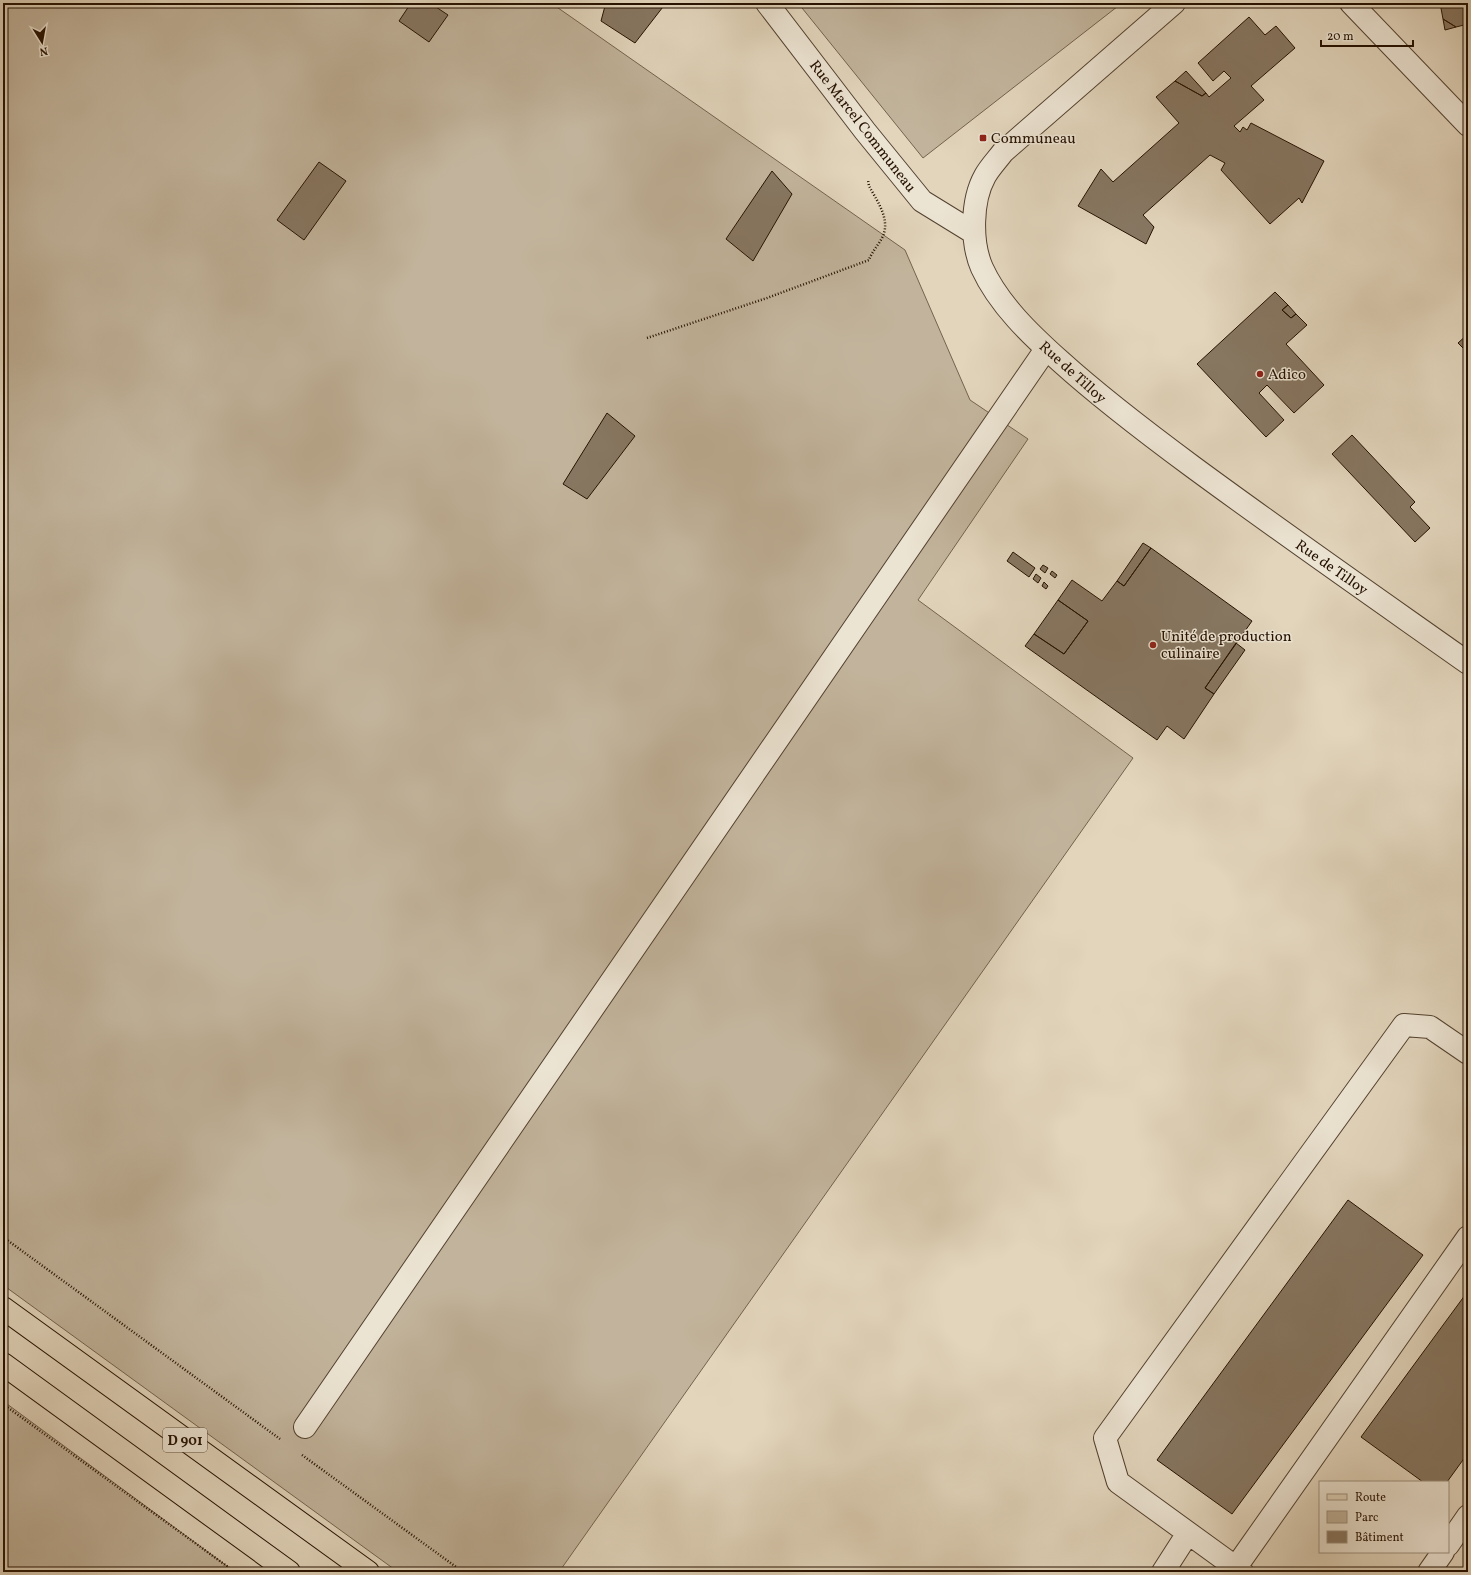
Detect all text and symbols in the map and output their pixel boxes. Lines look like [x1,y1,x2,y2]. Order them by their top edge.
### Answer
north arrow [22,22,62,62]
scale bar [1321,22,1413,48]
text: 20 m [1327,29,1354,45]
text: N [38,42,49,58]
street label: Rue Marcel Communeau [803,56,920,197]
place label: Communeau [991,129,1076,150]
marker: Communeau [978,133,988,143]
street label: Rue de Tilloy [1034,337,1110,409]
place label: Adico [1268,365,1306,386]
marker: Adico [1255,369,1265,379]
street label: Rue de Tilloy [1291,535,1372,601]
place label: Unité de production culinaire [1161,627,1292,665]
marker: Unité de production culinaire [1148,640,1158,650]
road number: D 901 [163,1428,207,1452]
legend [1319,1481,1449,1553]
text: Route [1355,1490,1386,1506]
text: Parc [1355,1510,1378,1526]
text: Bâtiment [1355,1530,1404,1546]

